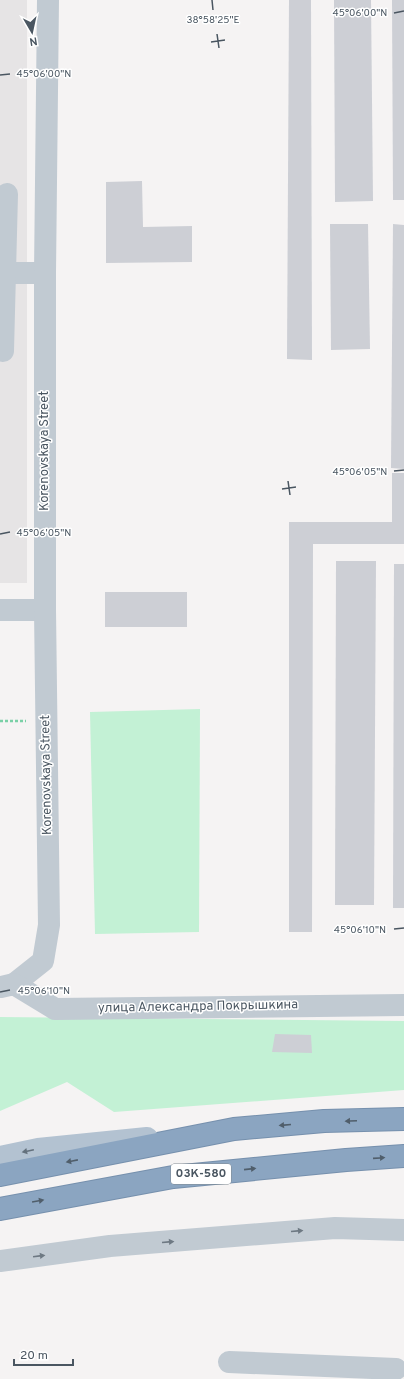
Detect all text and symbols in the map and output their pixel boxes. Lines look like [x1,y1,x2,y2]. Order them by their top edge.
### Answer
text: 45°06'00"N [333,7,387,20]
north arrow [12,12,52,52]
text: 38°58'25"E [186,14,240,27]
text: N [28,33,38,48]
text: 45°06'00"N [17,68,71,81]
street label: Korenovskaya Street [37,391,53,511]
text: 45°06'05"N [333,466,387,479]
text: 45°06'05"N [17,527,71,540]
street label: Korenovskaya Street [38,715,56,835]
text: 45°06'10"N [334,924,386,937]
text: 45°06'10"N [18,985,70,998]
street label: улица Александра Покрышкина [98,997,298,1017]
one-way arrow [344,1118,357,1124]
one-way arrow [279,1121,291,1128]
one-way arrow [22,1148,34,1154]
one-way arrow [373,1154,385,1161]
one-way arrow [66,1158,78,1164]
road number: 03К-580 [171,1164,231,1184]
one-way arrow [244,1166,256,1173]
one-way arrow [32,1198,44,1204]
one-way arrow [291,1228,303,1234]
one-way arrow [162,1238,174,1245]
one-way arrow [33,1252,45,1259]
scale bar [14,1341,73,1367]
text: 20 m [20,1348,48,1364]

